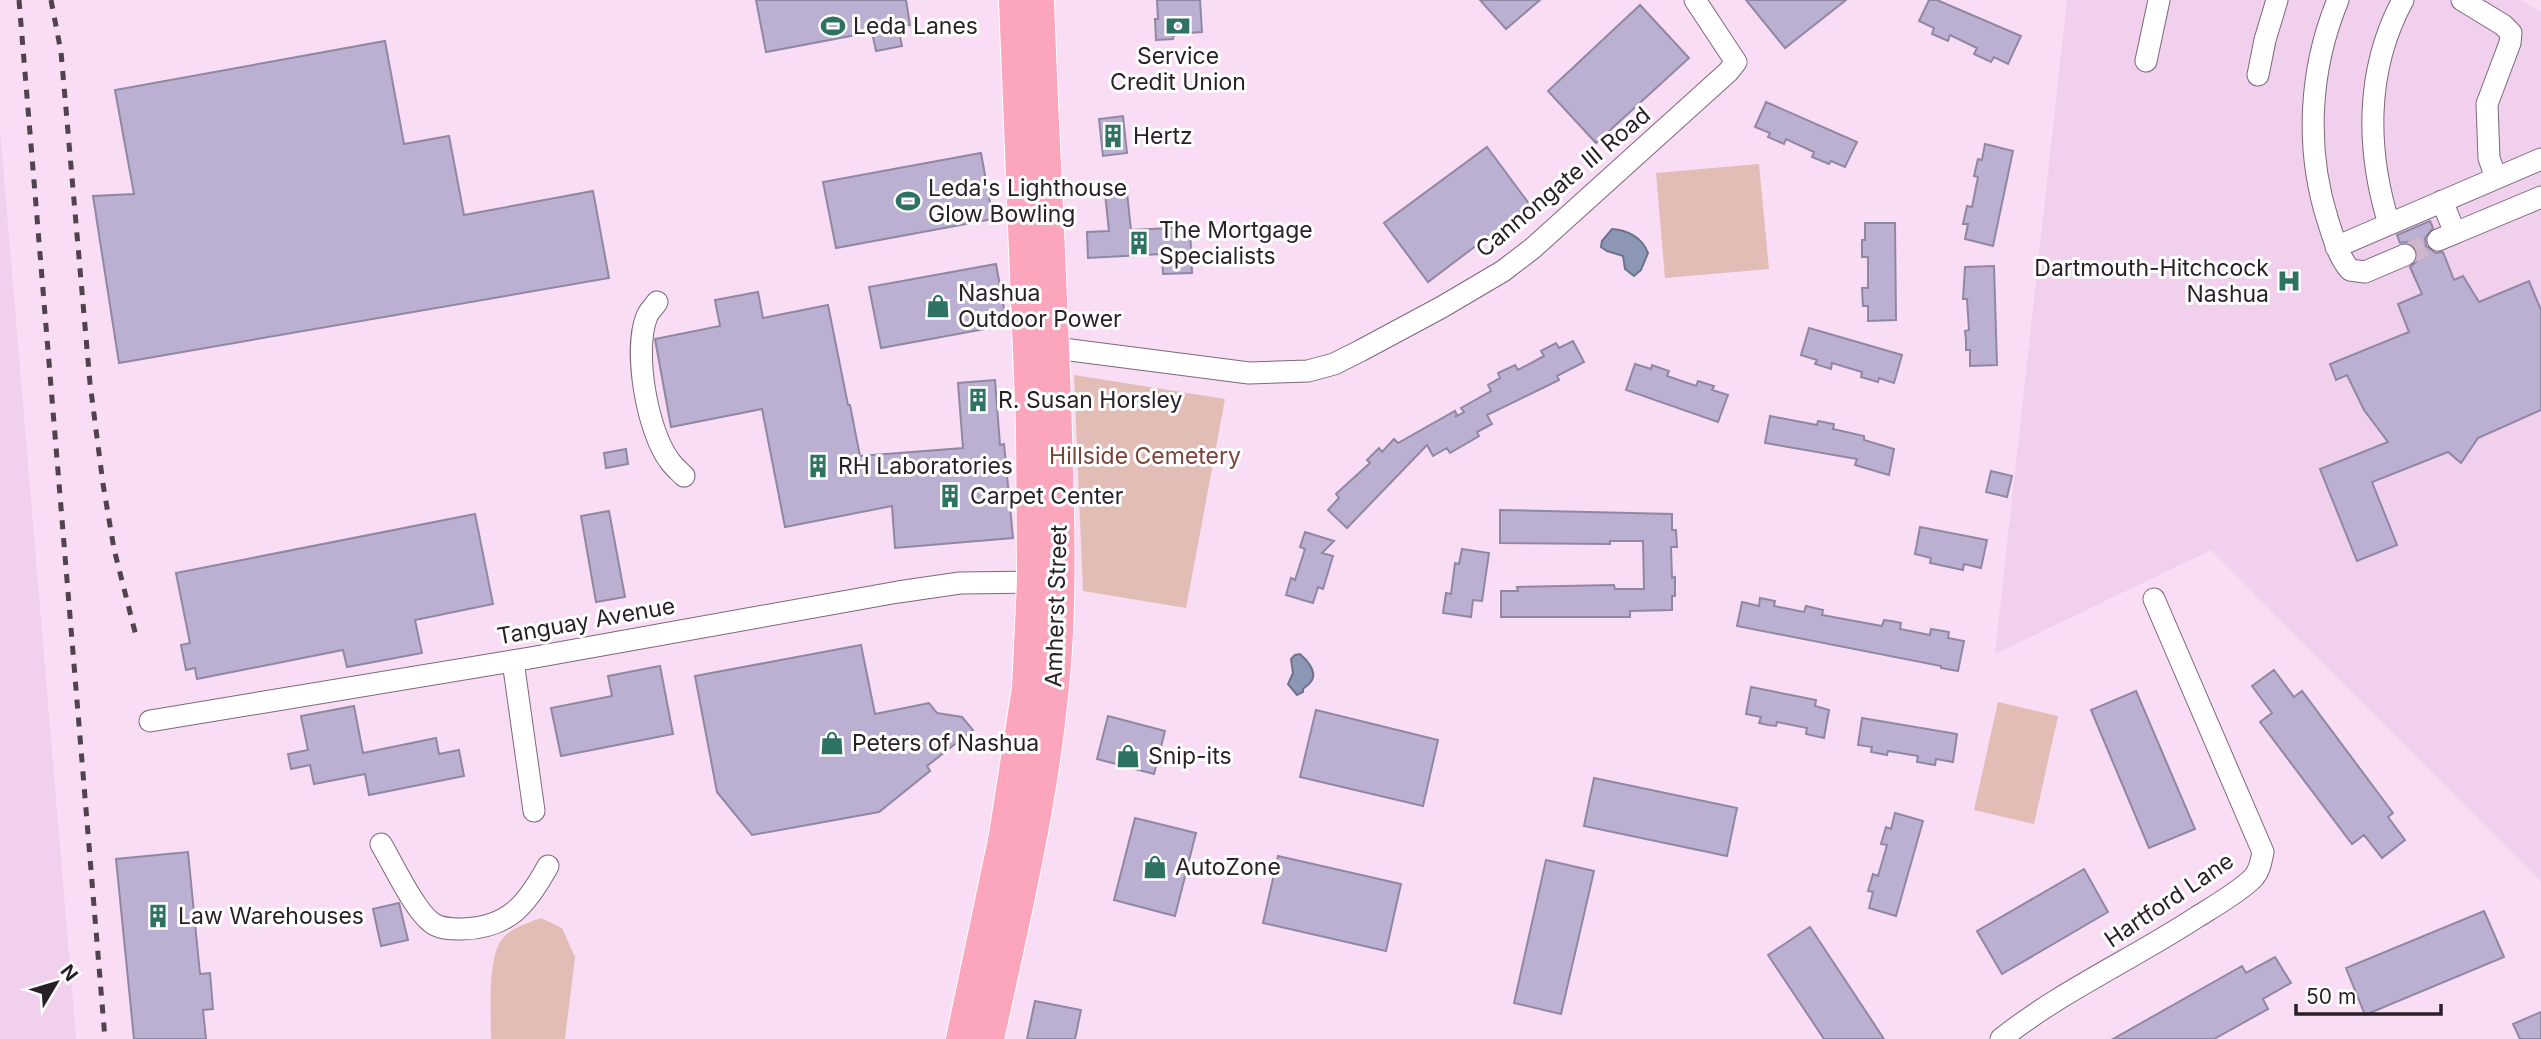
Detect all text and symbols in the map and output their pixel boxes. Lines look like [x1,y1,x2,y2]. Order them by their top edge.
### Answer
sports icon: Leda Lanes [819,12,847,40]
place label: Leda Lanes [853,12,978,40]
bank icon: Service Credit Union [1164,12,1192,40]
place label: Service Credit Union [1110,42,1246,96]
street label: Cannongate III Road [1470,101,1656,263]
building icon: Hertz [1099,122,1127,150]
place label: Hertz [1133,122,1193,150]
place label: Leda's Lighthouse Glow Bowling [928,174,1127,228]
sports icon: Leda's Lighthouse Glow Bowling [894,187,922,215]
place label: The Mortgage Specialists [1159,216,1313,270]
building icon: The Mortgage Specialists [1125,229,1153,257]
place label: Dartmouth-Hitchcock Nashua [2034,254,2269,308]
hospital icon: Dartmouth-Hitchcock Nashua [2275,267,2303,295]
place label: Nashua Outdoor Power [958,279,1122,333]
shop icon: Nashua Outdoor Power [924,292,952,320]
building icon: R. Susan Horsley [964,386,992,414]
place label: R. Susan Horsley [998,386,1183,414]
park label: Hillside Cemetery [1049,442,1241,470]
building icon: RH Laboratories [804,452,832,480]
place label: RH Laboratories [838,452,1013,480]
building icon: Carpet Center [936,482,964,510]
place label: Carpet Center [970,482,1124,510]
street label: Amherst Street [1039,524,1073,688]
street label: Tanguay Avenue [495,592,677,650]
shop icon: Peters of Nashua [818,729,846,757]
place label: Peters of Nashua [852,729,1039,757]
shop icon: Snip-its [1114,742,1142,770]
place label: Snip-its [1148,742,1232,770]
street label: Hartford Lane [2099,847,2239,953]
shop icon: AutoZone [1141,853,1169,881]
place label: AutoZone [1175,853,1281,881]
building icon: Law Warehouses [144,902,172,930]
place label: Law Warehouses [178,902,364,930]
north arrow [21,948,91,1018]
text: N [55,960,83,986]
scale bar [2296,972,2441,1016]
text: 50 m [2306,984,2356,1009]

